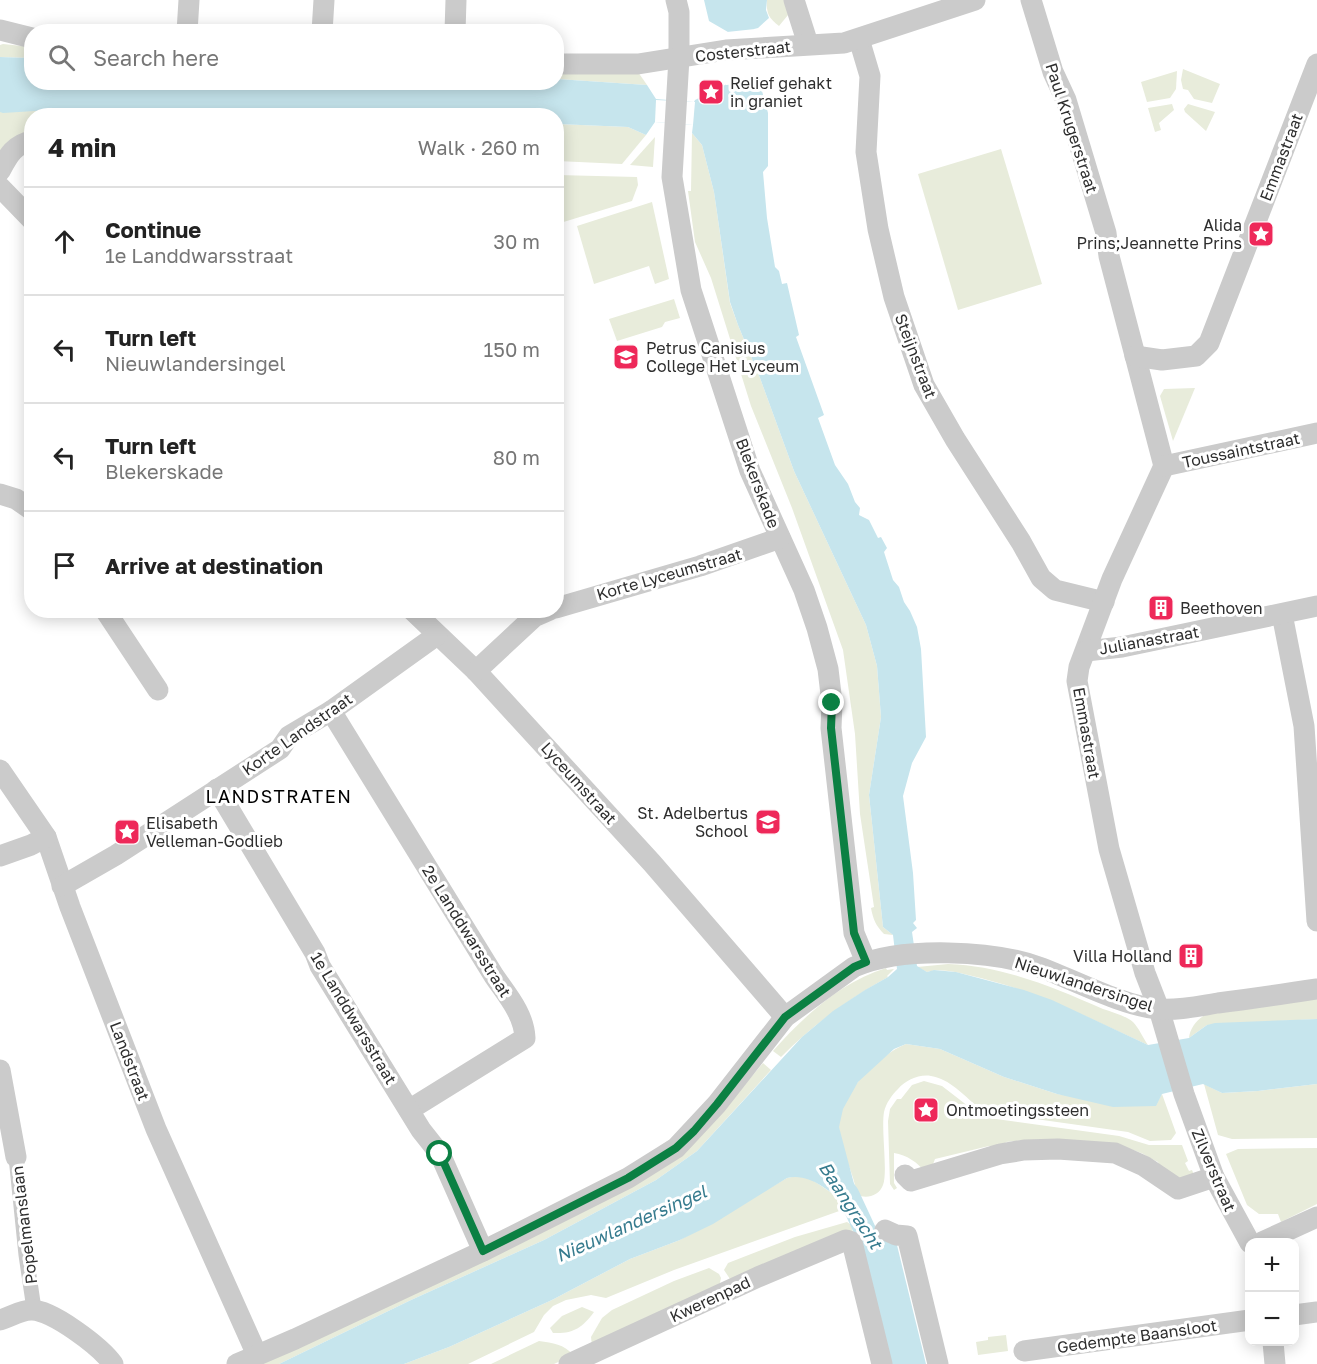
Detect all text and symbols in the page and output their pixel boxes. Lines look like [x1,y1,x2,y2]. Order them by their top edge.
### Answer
search box [24,24,564,90]
street label: Costerstraat [694,36,792,66]
icon: search [45,41,78,74]
text: Search here [93,44,219,71]
street label: Paul Krugerstraat [1042,60,1102,196]
place label: Relief gehakt in graniet [730,73,832,111]
place icon: Relief gehakt in graniet [696,77,726,107]
street label: Emmastraat [1255,110,1307,204]
text: 4 min [48,132,116,163]
text: Walk · 260 m [418,135,540,159]
place label: Alida Prins;Jeannette Prins [1076,215,1242,253]
text: Continue [105,216,201,243]
place icon: Alida Prins;Jeannette Prins [1246,219,1276,249]
icon: ahead [48,225,81,258]
text: 30 m [493,229,540,253]
text: 1e Landdwarsstraat [105,243,293,267]
street label: Steijnstraat [891,311,941,401]
text: Turn left [105,324,196,351]
icon: left [48,333,81,366]
text: 150 m [484,337,540,361]
place label: Petrus Canisius College Het Lyceum [646,338,799,376]
school or university icon: Petrus Canisius College Het Lyceum [611,342,641,372]
text: Nieuwlandersingel [105,351,286,375]
street label: Toussaintstraat [1181,428,1301,472]
text: Turn left [105,432,196,459]
street label: Blekerskade [732,435,784,531]
icon: left [48,441,81,474]
text: 80 m [493,445,540,469]
text: Blekerskade [105,459,223,483]
street label: Korte Lyceumstraat [594,544,744,604]
icon: arrive [48,549,81,582]
text: Arrive at destination [105,552,323,579]
building icon: Beethoven [1146,593,1176,623]
place label: Beethoven [1180,598,1263,618]
street label: Julianastraat [1097,621,1201,659]
street label: Emmastraat [1069,686,1105,780]
street label: Korte Landstraat [238,689,356,779]
route end [818,689,844,715]
street label: Lyceumstraat [537,738,621,828]
district label: LANDSTRATEN [206,785,352,807]
place label: St. Adelbertus School [637,803,748,841]
school or university icon: St. Adelbertus School [753,807,783,837]
place label: Elisabeth Velleman-Godlieb [146,813,283,851]
place icon: Elisabeth Velleman-Godlieb [112,817,142,847]
street label: 2e Landdwarsstraat [418,861,516,1001]
building icon: Villa Holland [1176,941,1206,971]
place label: Villa Holland [1073,946,1172,966]
street label: 1e Landdwarsstraat [307,948,401,1088]
street label: Nieuwlandersingel [1012,952,1156,1016]
street label: Landstraat [106,1019,154,1103]
place icon: Ontmoetingssteen [911,1095,941,1125]
place label: Ontmoetingssteen [946,1100,1089,1120]
street label: Zilverstraat [1188,1126,1240,1214]
route start [426,1140,452,1166]
water label: Baangracht [815,1157,888,1254]
street label: Popelmanslaan [7,1165,41,1285]
water label: Nieuwlandersingel [552,1179,711,1266]
map controls [1245,1238,1299,1346]
button: + [1245,1238,1299,1292]
street label: Kwerenpad [667,1272,753,1326]
button: − [1245,1292,1299,1346]
street label: Gedempte Baansloot [1056,1315,1218,1357]

